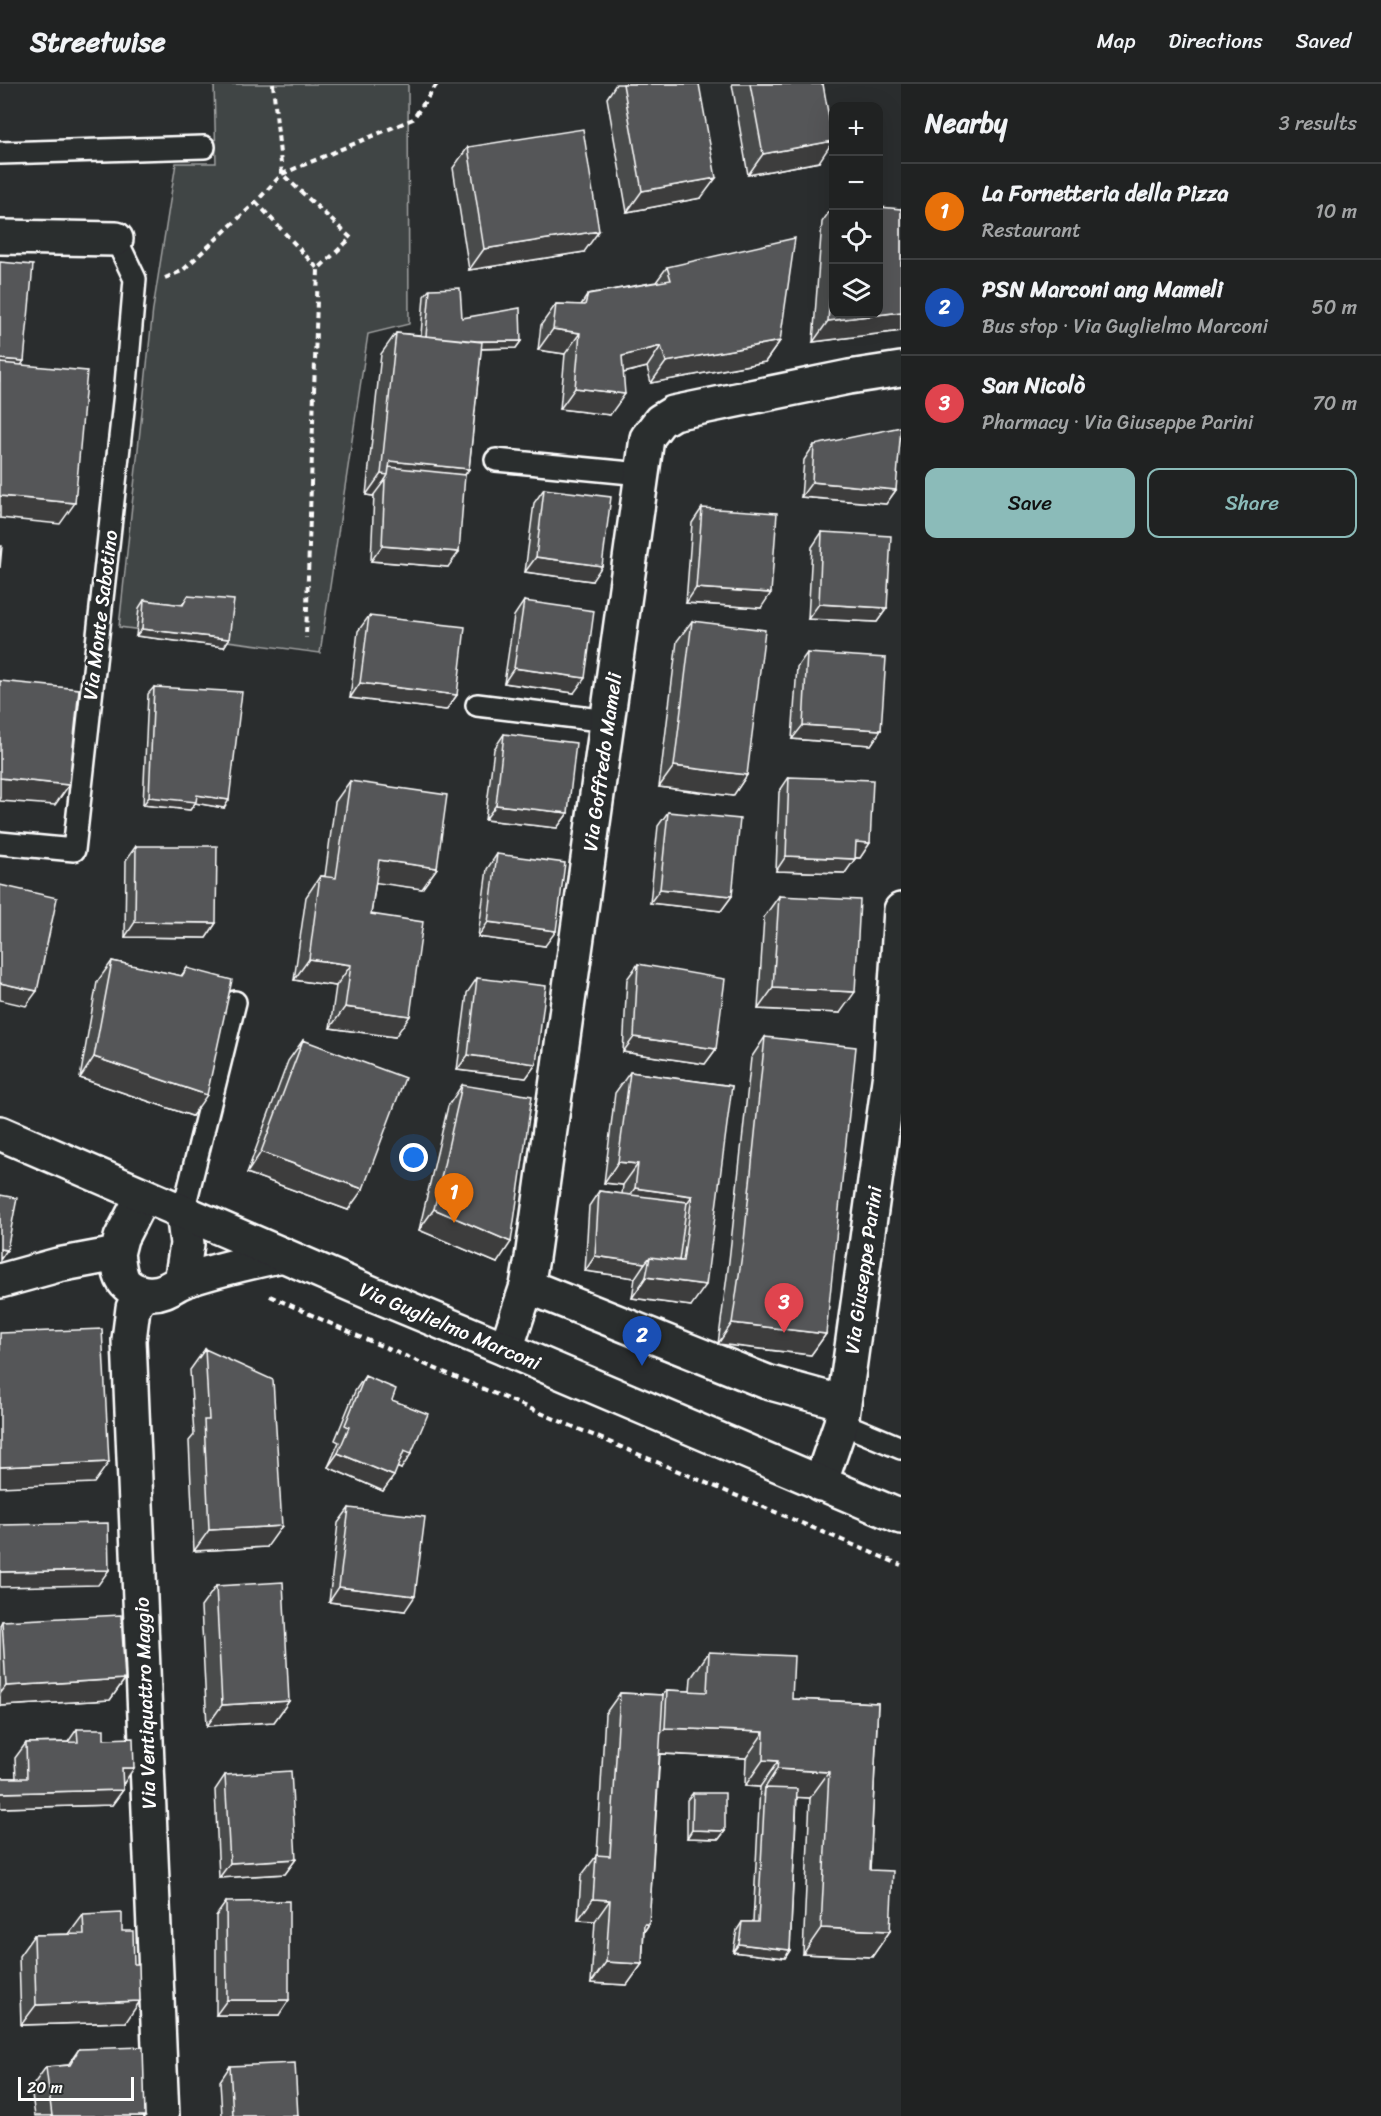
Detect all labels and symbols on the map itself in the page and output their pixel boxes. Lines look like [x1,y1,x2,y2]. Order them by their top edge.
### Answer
street label: Via Monte Sabotino [73,528,128,702]
street label: Via Goffredo Mameli [573,669,633,854]
your location [399,1143,428,1172]
pin: 1 [434,1174,474,1223]
street label: Via Giuseppe Parini [834,1183,893,1356]
street label: Via Guglielmo Marconi [353,1272,547,1381]
pin: 3 [764,1284,804,1333]
pin: 2 [622,1316,662,1366]
street label: Via Ventiquattro Maggio [124,1596,167,1810]
scale bar [18,2074,134,2102]

